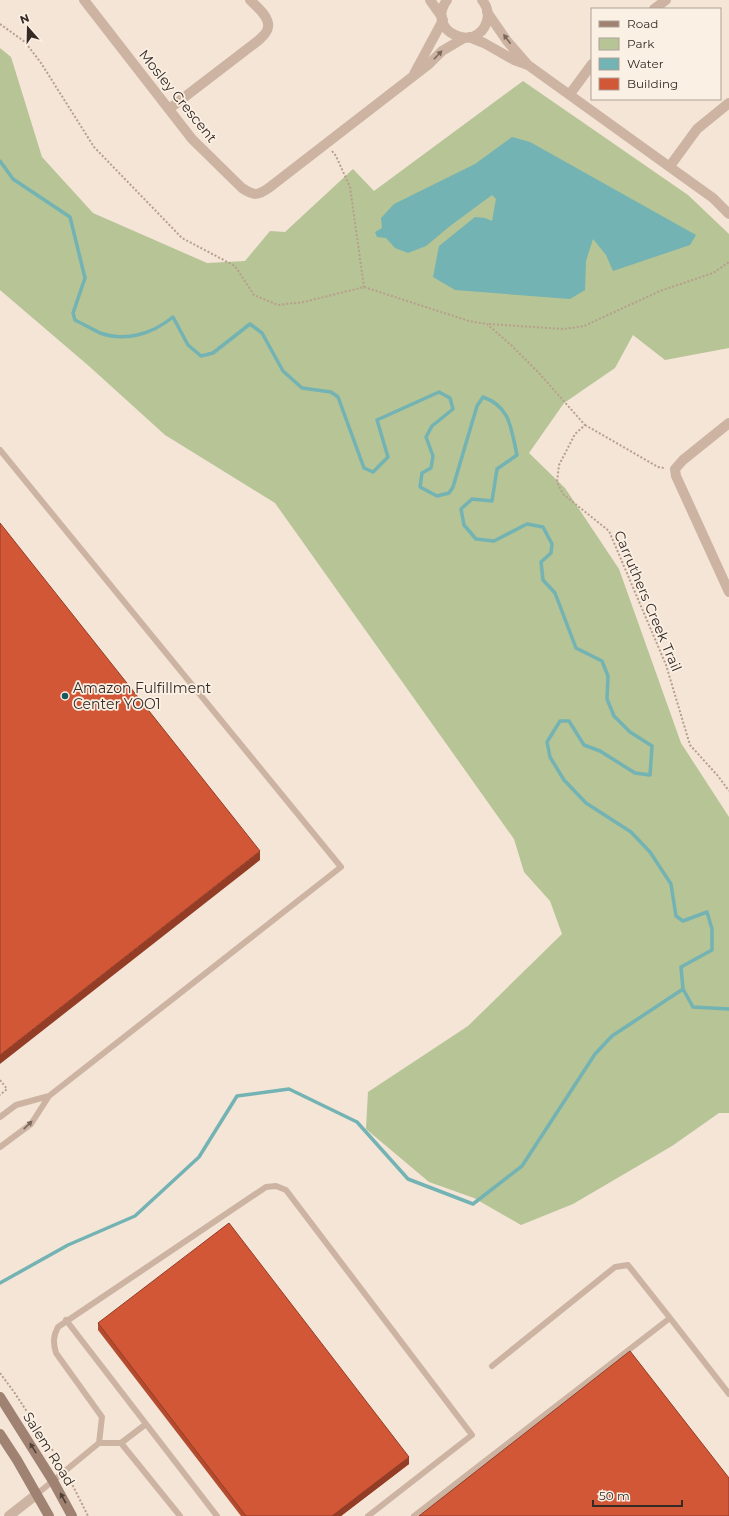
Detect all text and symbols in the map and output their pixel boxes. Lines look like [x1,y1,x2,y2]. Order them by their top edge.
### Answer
north arrow [8,8,48,48]
legend [591,8,721,100]
text: N [18,11,31,27]
text: Road [627,16,658,31]
one-way arrow [503,34,511,45]
text: Park [627,36,655,51]
street label: Mosley Crescent [135,46,221,146]
one-way arrow [433,50,442,61]
text: Water [627,56,664,71]
text: Building [627,76,678,91]
street label: Carruthers Creek Trail [610,528,686,674]
place label: Amazon Fulfillment Center YOO1 [73,679,212,713]
marker: Amazon Fulfillment Center YOO1 [60,691,70,701]
one-way arrow [23,1120,33,1130]
street label: Salem Road [19,1409,79,1489]
one-way arrow [29,1442,36,1453]
scale bar [593,1482,682,1508]
text: 50 m [599,1488,630,1503]
one-way arrow [60,1492,67,1504]

